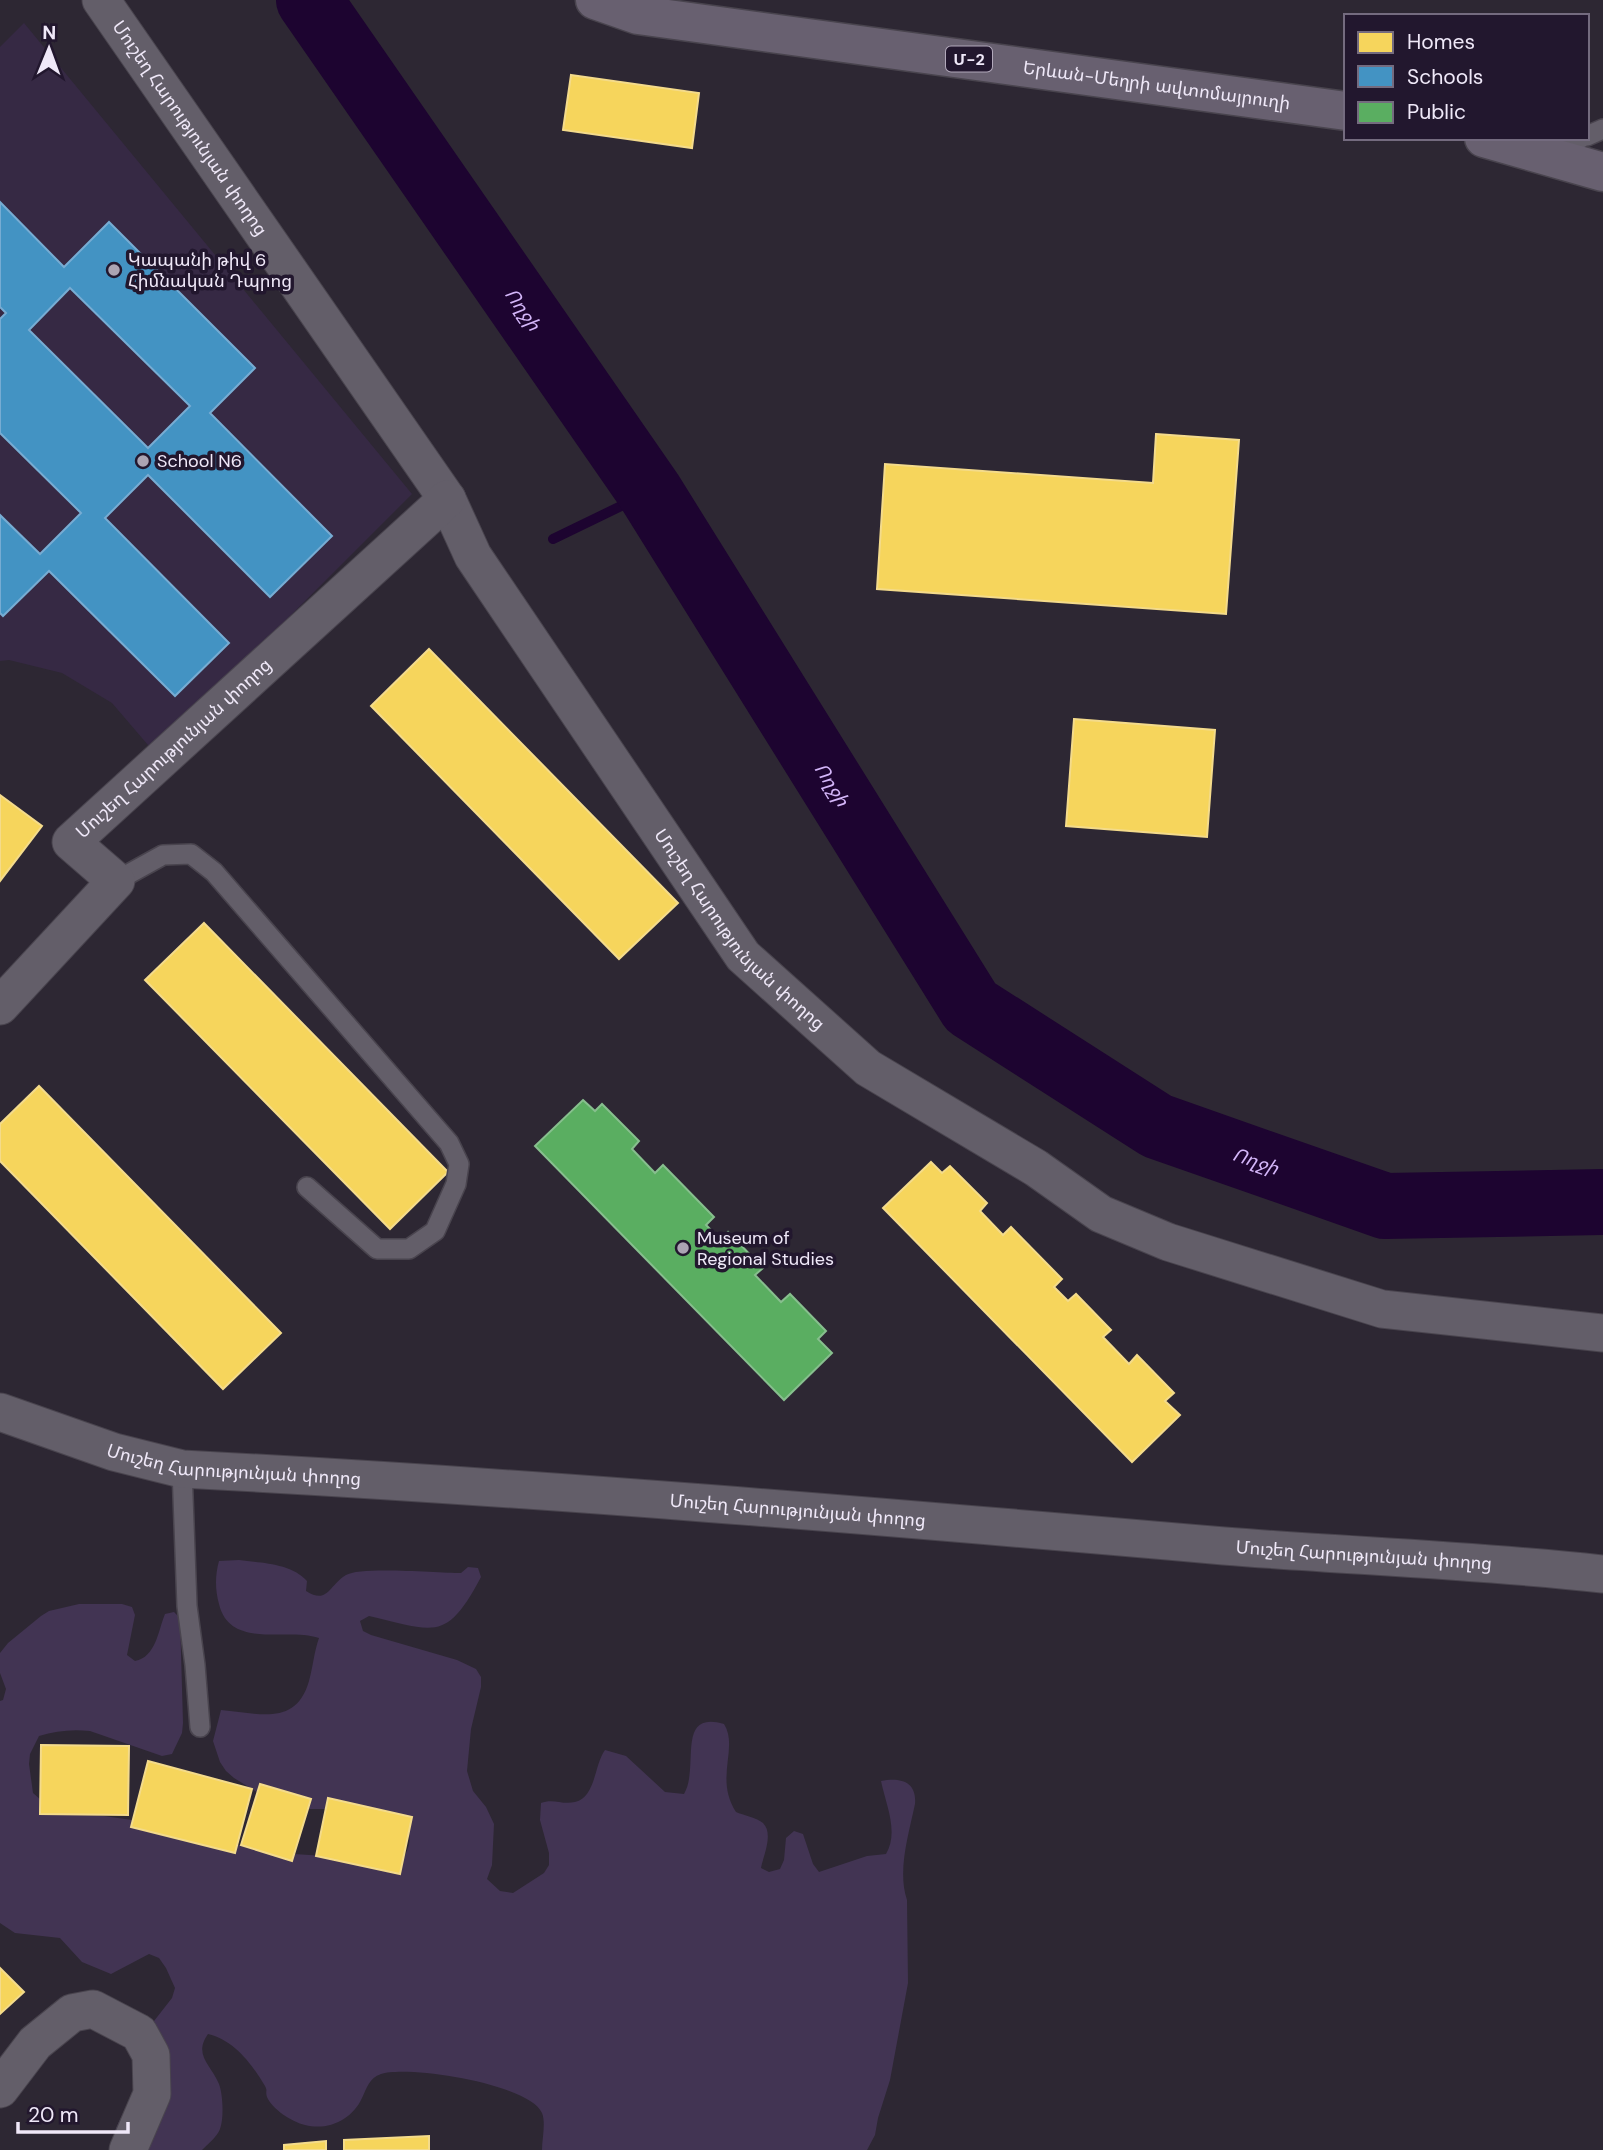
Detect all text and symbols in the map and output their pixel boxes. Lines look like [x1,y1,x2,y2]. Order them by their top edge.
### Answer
north arrow [14,14,84,84]
legend [1344,14,1589,140]
street label: Մուշեղ Հարությունյան փողոց [107,16,273,241]
text: N [42,20,56,45]
text: Homes [1407,28,1475,56]
road number: Մ-2 [946,46,992,72]
street label: Երևան-Մեղրի ավտոմայրուղի [1021,55,1292,115]
text: Schools [1407,63,1483,91]
text: Public [1407,98,1466,126]
place label: Կապանի թիվ 6 Հիմնական Դպրոց [128,248,292,293]
marker: Կապանի թիվ 6 Հիմնական Դպրոց [106,262,122,278]
water label: Ողջի [500,283,547,336]
place label: School N6 [157,449,242,473]
marker: School N6 [135,453,151,469]
street label: Մուշեղ Հարությունյան փողոց [71,653,277,844]
water label: Ողջի [809,758,856,811]
street label: Մուշեղ Հարությունյան փողոց [649,824,830,1036]
water label: Ողջի [1230,1141,1283,1180]
place label: Museum of Regional Studies [697,1226,834,1271]
marker: Museum of Regional Studies [675,1240,691,1256]
street label: Մուշեղ Հարությունյան փողոց [103,1438,362,1491]
street label: Մուշեղ Հարությունյան փողոց [669,1488,927,1533]
street label: Մուշեղ Հարությունյան փողոց [1235,1535,1493,1576]
scale bar [18,2090,128,2134]
text: 20 m [28,2101,79,2129]

